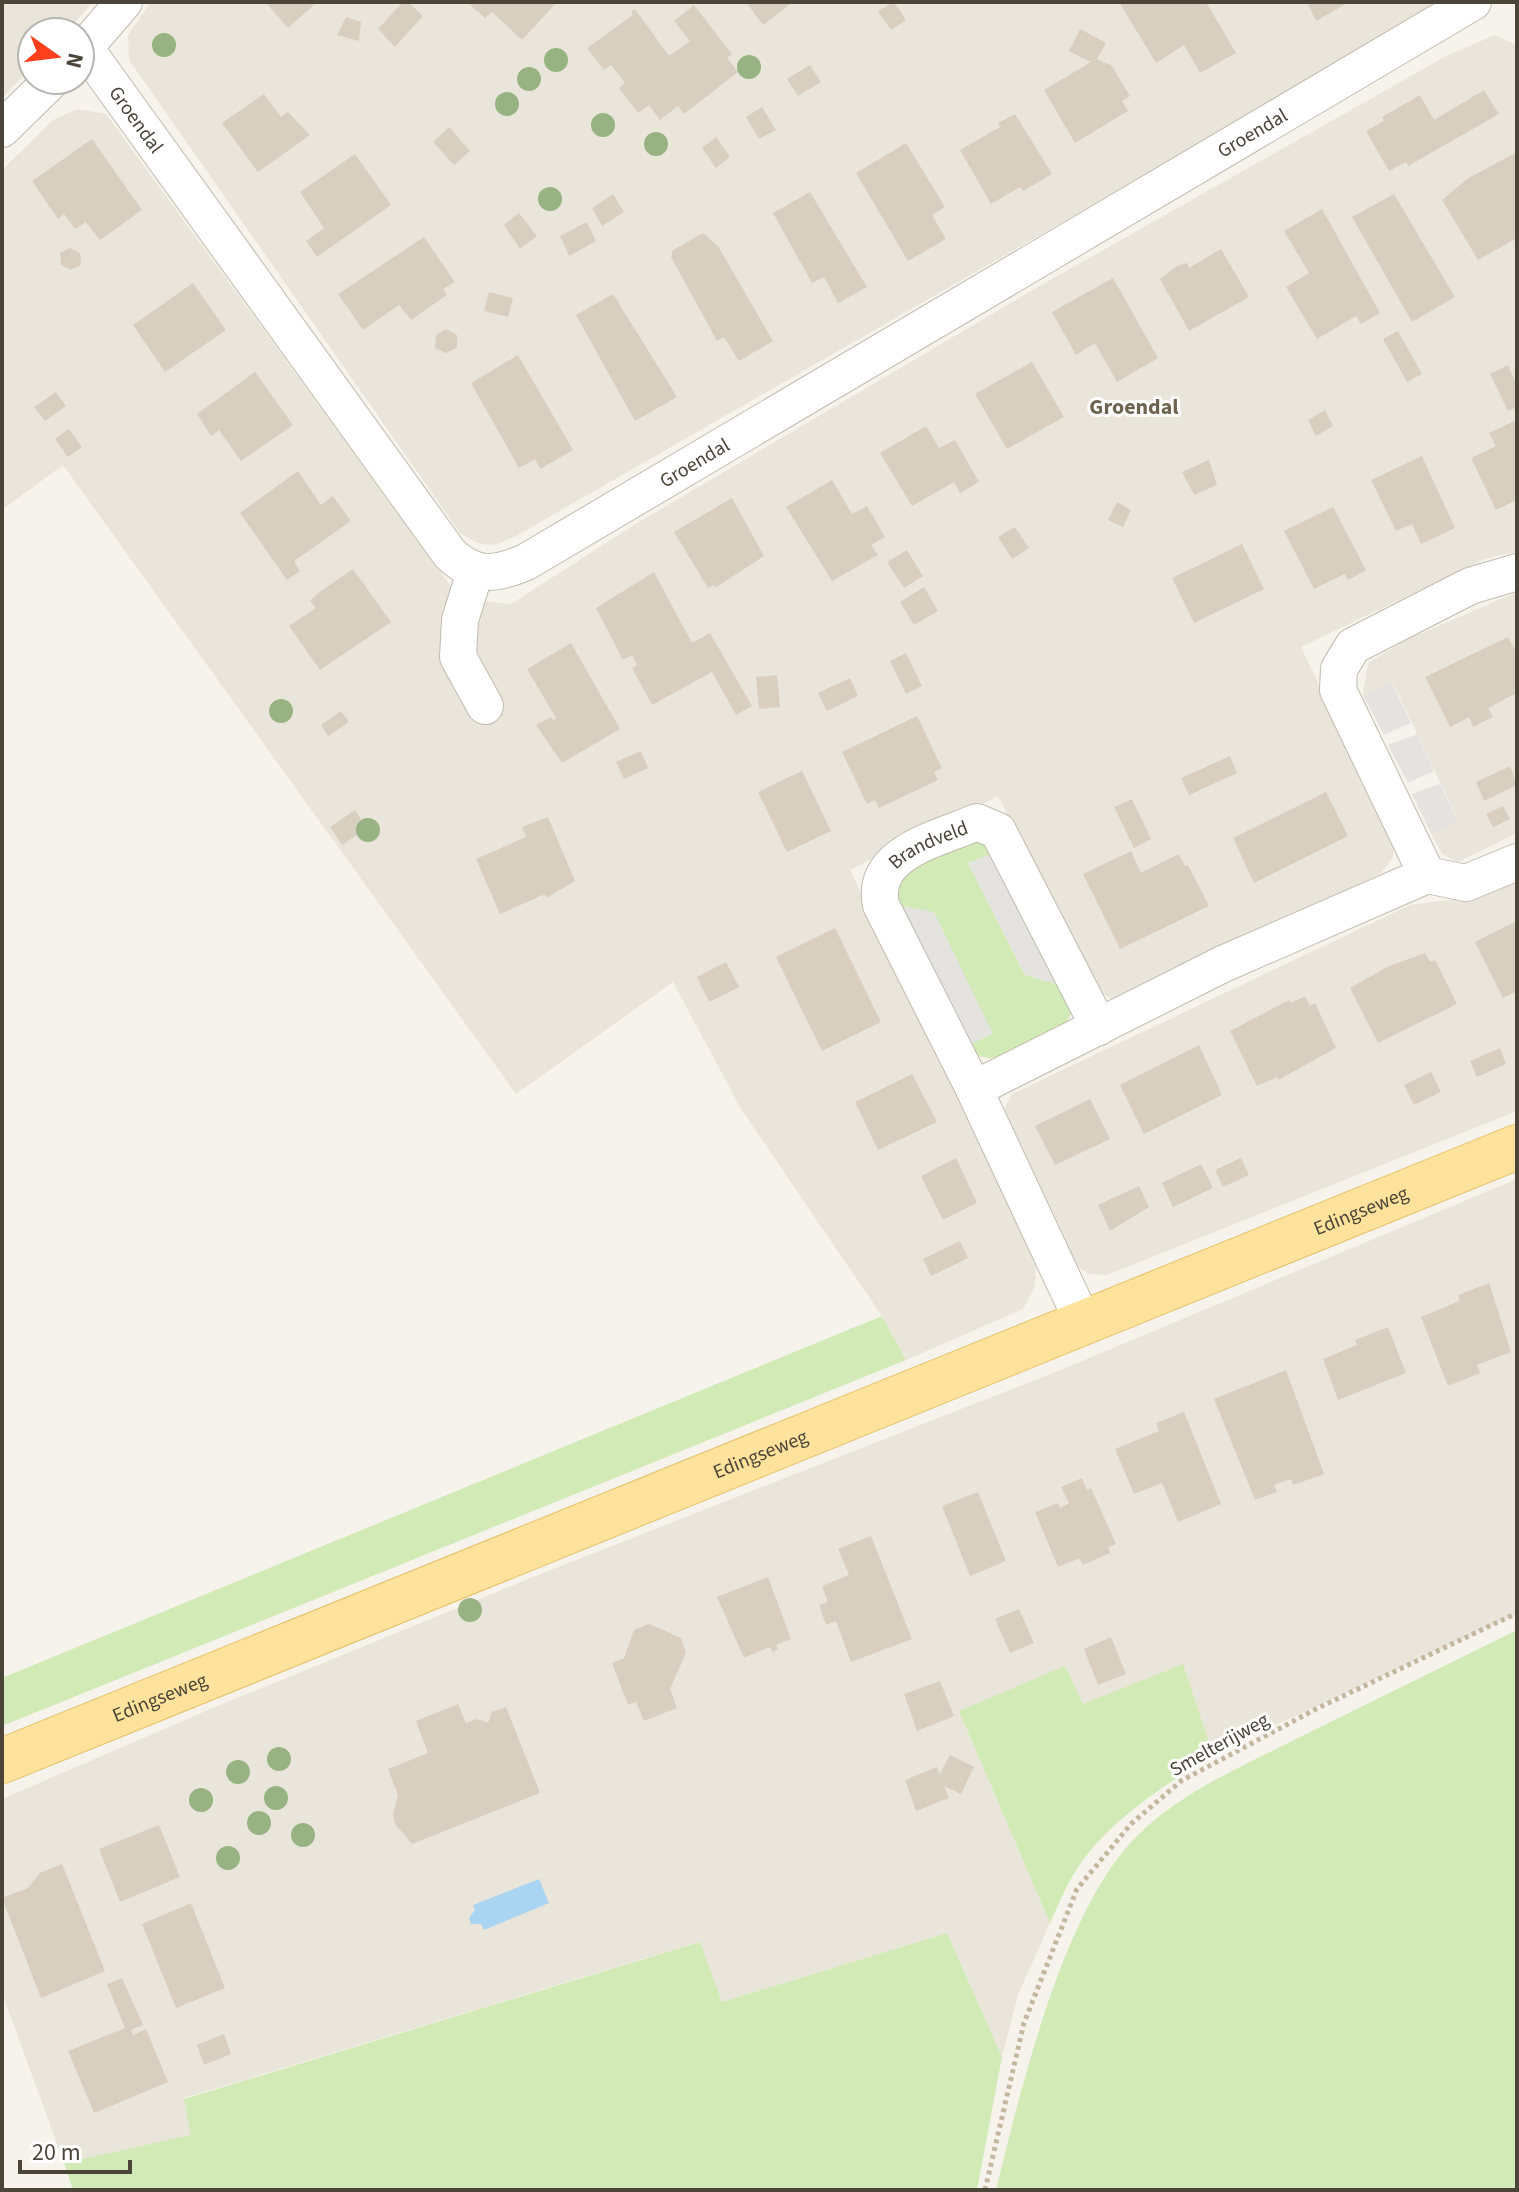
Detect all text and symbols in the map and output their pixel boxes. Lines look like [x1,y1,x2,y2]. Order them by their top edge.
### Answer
north arrow [16,16,96,96]
text: N [57,50,92,72]
street label: Groendal [102,80,170,159]
street label: Groendal [1212,102,1293,165]
district label: Groendal [1089,391,1179,423]
street label: Groendal [654,432,735,495]
street label: Brandveld [882,814,972,876]
street label: Edingseweg [1309,1180,1413,1243]
street label: Edingseweg [709,1423,812,1486]
street label: Edingseweg [108,1666,212,1730]
street label: Smelterijweg [1165,1706,1274,1784]
scale bar [20,2124,130,2174]
text: 20 m [32,2135,81,2170]

